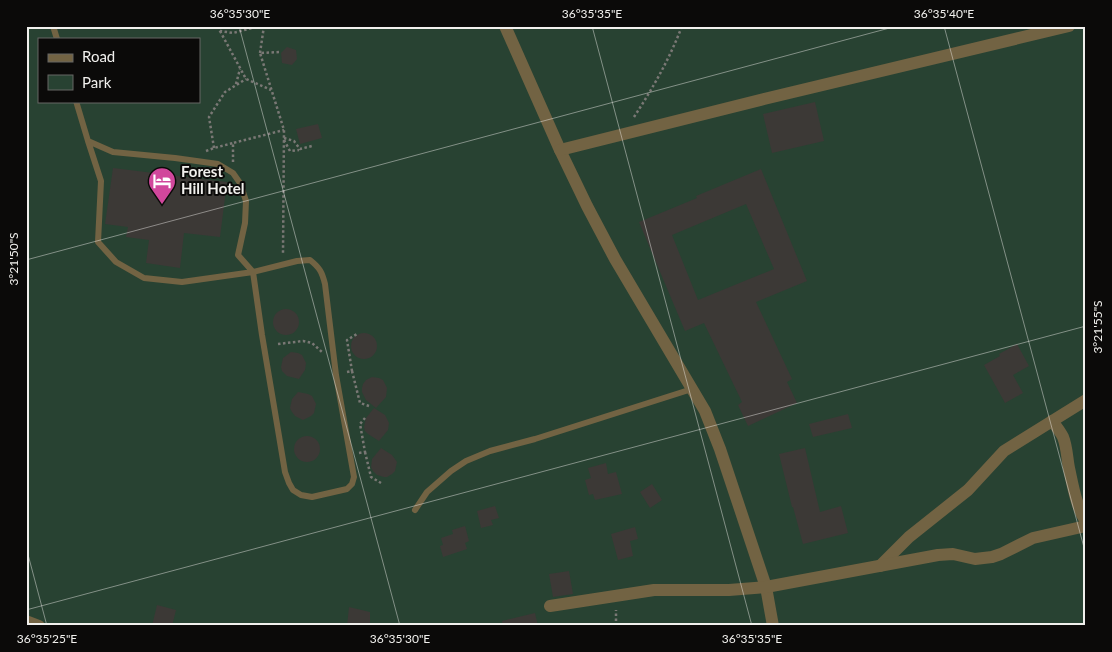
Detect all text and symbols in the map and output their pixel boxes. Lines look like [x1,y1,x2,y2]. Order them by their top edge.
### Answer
text: 36°35'30"E [210,6,270,21]
text: 36°35'35"E [562,6,622,21]
text: 36°35'40"E [914,6,974,21]
legend [38,38,200,102]
text: Road [82,47,115,65]
text: Park [82,73,112,91]
place label: Forest Hill Hotel [181,162,244,197]
hotel icon: Forest Hill Hotel [147,166,177,205]
text: 3°21'50"S [6,232,21,286]
text: 3°21'55"S [1090,300,1105,354]
text: 36°35'25"E [17,631,77,646]
text: 36°35'30"E [370,631,430,646]
text: 36°35'35"E [722,631,782,646]

